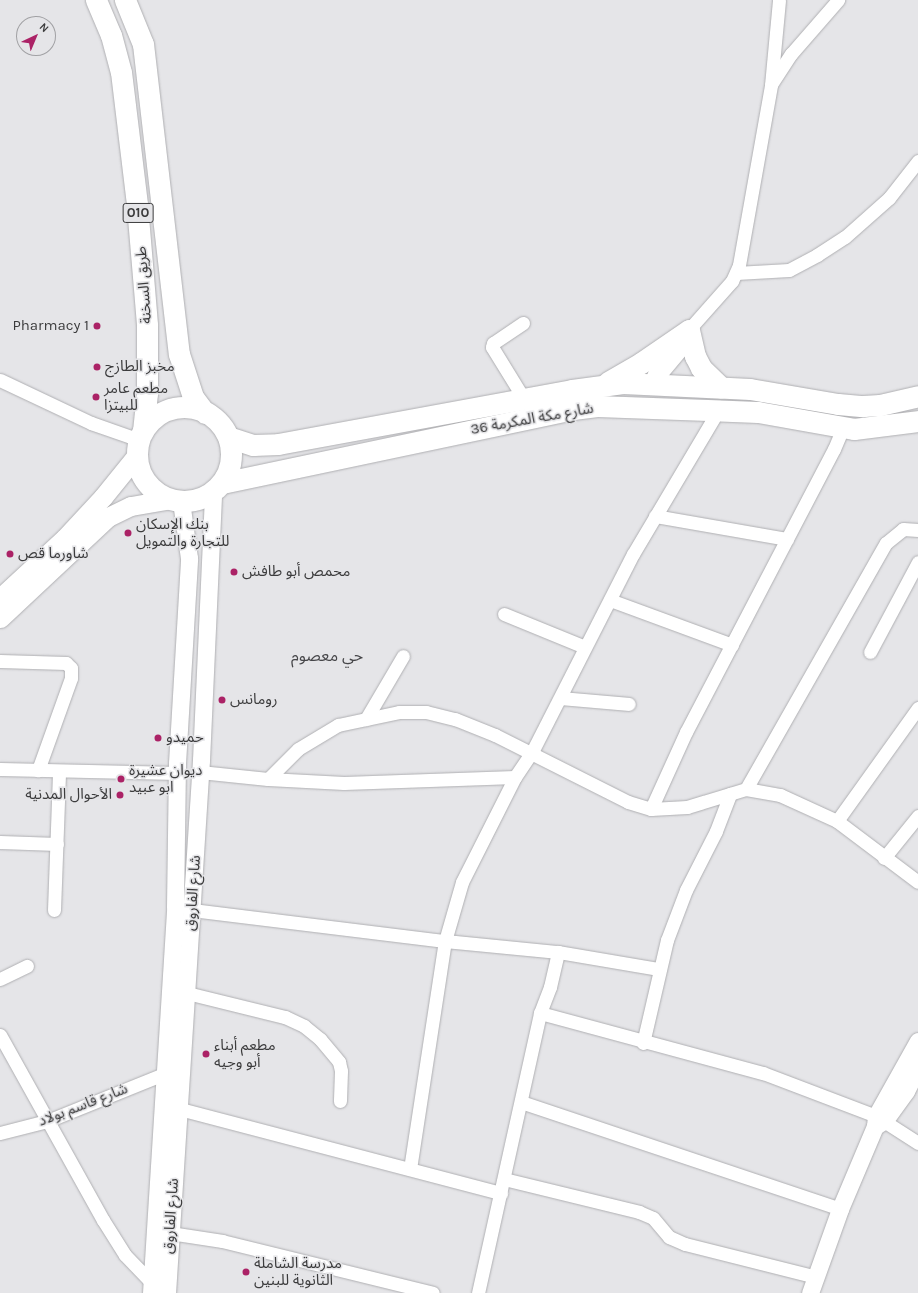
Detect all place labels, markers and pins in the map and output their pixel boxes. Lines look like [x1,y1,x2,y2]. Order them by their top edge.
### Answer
place label: Pharmacy 1 [12,317,89,335]
marker: Pharmacy 1 [92,321,102,331]
place label: مخبز الطازج [105,358,175,376]
marker: مخبز الطازج [92,362,102,372]
place label: مطعم عامر للبيتزا [104,379,168,414]
marker: مطعم عامر للبيتزا [91,392,101,402]
place label: بنك الإسكان للتجارة والتمويل [136,515,229,550]
marker: بنك الإسكان للتجارة والتمويل [123,528,133,538]
place label: شاورما قص [18,545,89,563]
marker: شاورما قص [5,549,15,559]
place label: محمص أبو طافش [242,563,350,581]
marker: محمص أبو طافش [229,567,239,577]
place label: رومانس [230,691,278,709]
marker: رومانس [217,695,227,705]
place label: حميدو [166,729,204,747]
marker: حميدو [153,733,163,743]
place label: ديوان عشيرة ابو عبيد [129,761,202,796]
marker: ديوان عشيرة ابو عبيد [116,774,126,784]
place label: الأحوال المدنية [25,786,112,804]
marker: الأحوال المدنية [115,790,125,800]
place label: مطعم أبناء أبو وجيه [214,1036,276,1071]
marker: مطعم أبناء أبو وجيه [201,1049,211,1059]
place label: مدرسة الشاملة الثانوية للبنين [254,1254,342,1289]
marker: مدرسة الشاملة الثانوية للبنين [241,1267,251,1277]

